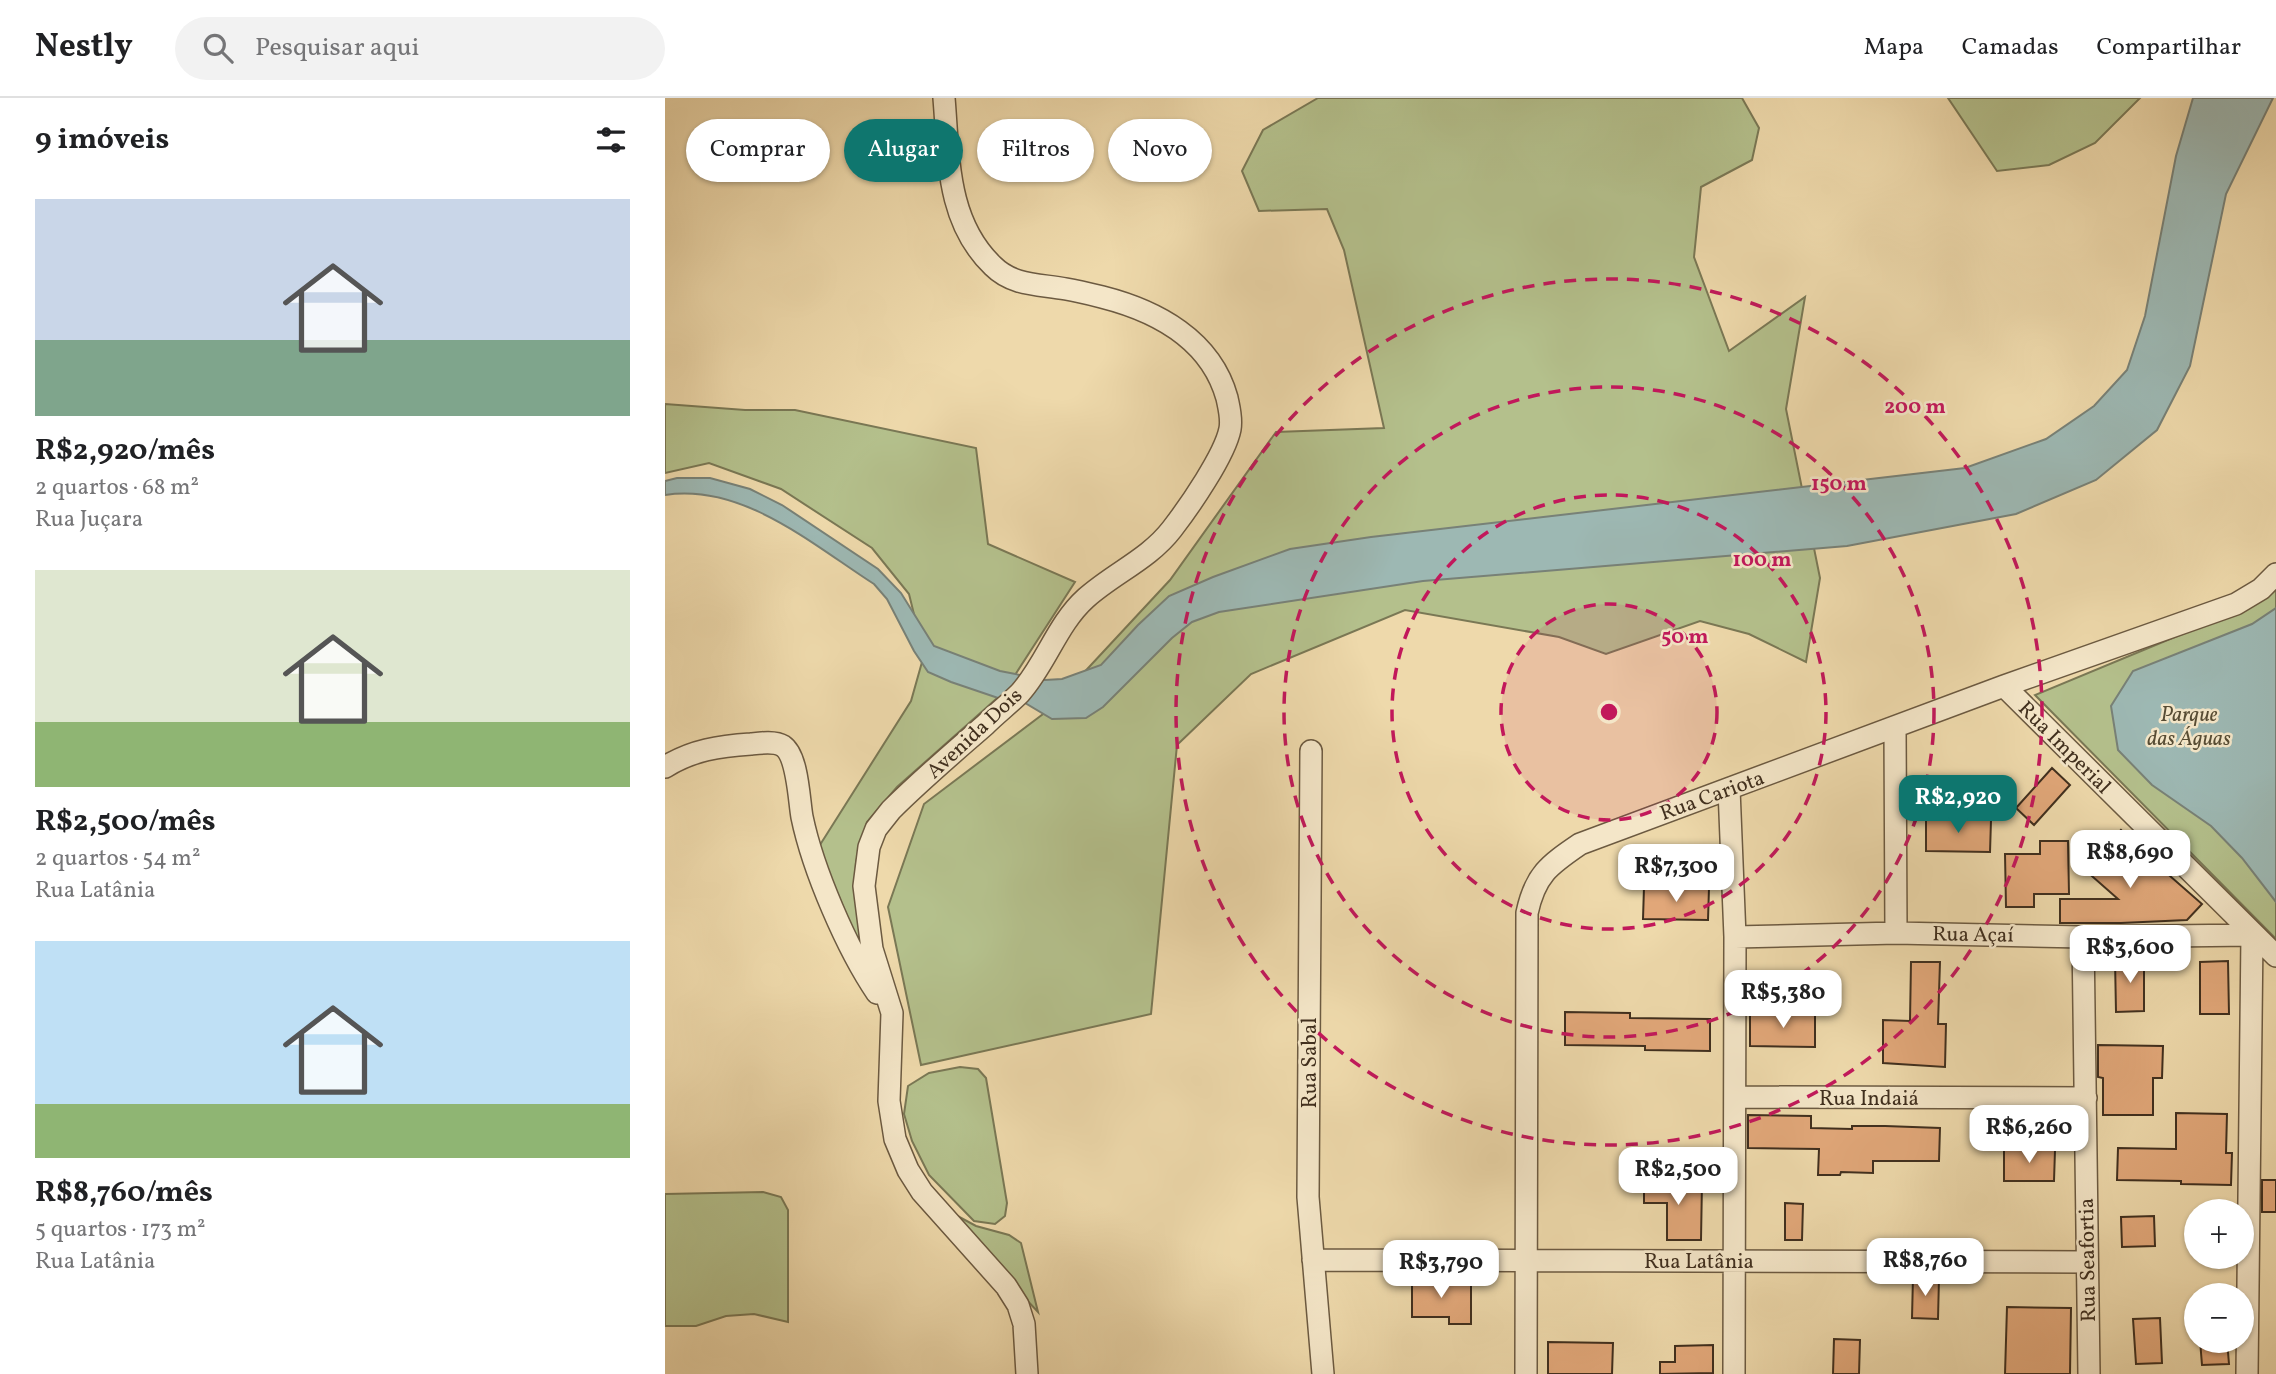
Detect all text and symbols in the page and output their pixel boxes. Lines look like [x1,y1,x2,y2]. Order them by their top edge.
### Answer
search box [175,17,665,80]
text: Nestly [35,25,133,71]
icon: search [199,29,237,67]
text: Pesquisar aqui [255,30,419,66]
text: Mapa [1864,31,1924,65]
text: Camadas [1962,31,2058,65]
text: Compartilhar [2096,31,2241,65]
text: 9 imóveis [35,119,169,161]
chip: Comprar [686,119,830,182]
chip: Alugar [844,119,963,182]
chip: Filtros [977,119,1094,182]
chip: Novo [1108,119,1212,182]
icon: filters [592,121,630,159]
icon: home [270,245,396,371]
text: 200 m [1884,393,1946,422]
text: R$2,920/mês [35,430,215,472]
text: 150 m [1811,470,1867,499]
text: 2 quartos · 68 m² [35,472,199,504]
text: Rua Juçara [35,504,143,536]
text: 100 m [1732,546,1792,575]
icon: home [270,616,396,742]
text: 50 m [1661,623,1709,652]
street label: Avenida Dois [921,682,1029,786]
street label: Rua Imperial [2011,695,2117,801]
centre of rings [1597,700,1621,724]
park label: Parque das Águas [2147,701,2231,754]
street label: Rua Cariota [1656,764,1769,829]
pin: R$2,920 [1893,776,2023,835]
text: R$2,920 [1915,782,2001,814]
text: R$2,500/mês [35,801,216,843]
pin: R$8,690 [2065,830,2195,890]
text: R$8,690 [2086,837,2174,869]
text: 2 quartos · 54 m² [35,843,200,875]
pin: R$7,300 [1611,844,1741,904]
text: R$7,300 [1634,851,1718,883]
text: Rua Latânia [35,875,155,907]
street label: Rua Açaí [1932,920,2015,951]
pin: R$3,600 [2065,926,2195,985]
text: R$3,600 [2086,932,2174,964]
pin: R$5,380 [1718,970,1848,1030]
text: R$5,380 [1741,977,1825,1009]
icon: home [270,987,396,1113]
street label: Rua Sabal [1296,1017,1325,1109]
street label: Rua Indaiá [1819,1085,1919,1114]
pin: R$6,260 [1964,1105,2094,1165]
text: R$6,260 [1985,1112,2073,1144]
pin: R$2,500 [1613,1148,1743,1207]
text: R$2,500 [1635,1154,1721,1186]
text: R$8,760/mês [35,1172,213,1214]
street label: Rua Seafortia [2073,1198,2104,1322]
map controls [2184,1199,2254,1353]
button: + [2184,1199,2254,1269]
text: 5 quartos · 173 m² [35,1214,206,1246]
pin: R$8,760 [1860,1238,1990,1298]
pin: R$3,790 [1376,1240,1506,1300]
text: R$8,760 [1883,1245,1967,1277]
text: Rua Latânia [35,1246,155,1278]
text: R$3,790 [1399,1247,1483,1279]
street label: Rua Latânia [1644,1248,1754,1277]
button: − [2184,1283,2254,1353]

